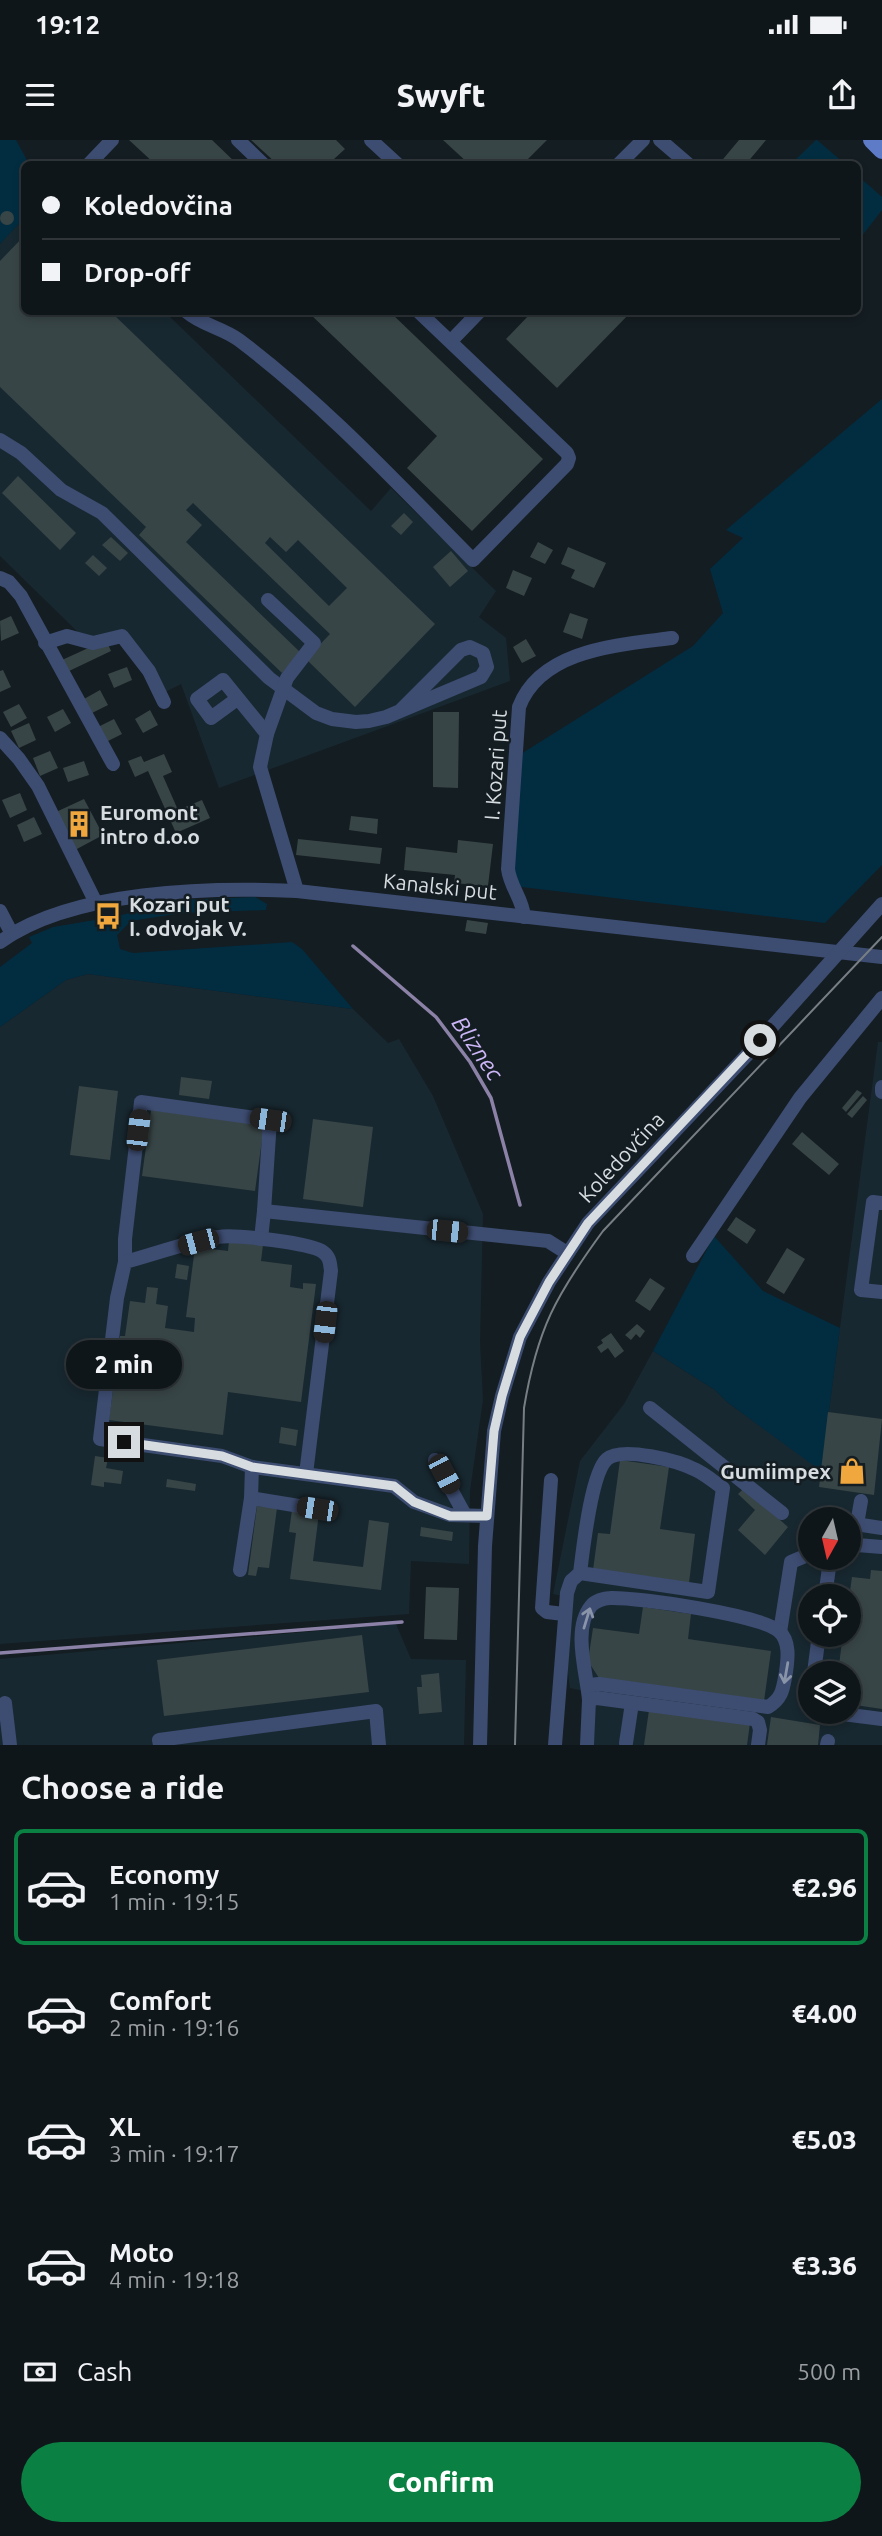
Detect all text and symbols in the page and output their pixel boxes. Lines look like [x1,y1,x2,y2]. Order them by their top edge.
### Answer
text: 19:12 [35,10,100,39]
icon: menu [21,76,59,114]
icon: share [823,76,861,114]
text: Swyft [396,77,486,113]
text: Koledovčina [84,191,233,220]
text: Drop-off [84,258,191,287]
street label: I. Kozari put [479,709,511,821]
place label: Euromont intro d.o.o [100,800,200,848]
building icon: Euromont intro d.o.o [64,809,94,839]
street label: Kanalski put [382,868,498,904]
place label: Kozari put I. odvojak V. [129,892,247,940]
bus stop icon: Kozari put I. odvojak V. [93,901,123,931]
water label: Bliznec [448,1011,509,1085]
route start [744,1024,776,1056]
car [248,1107,293,1133]
street label: Koledovčina [573,1107,669,1207]
car [126,1108,151,1152]
car [426,1218,469,1244]
car [175,1226,222,1258]
car [313,1300,338,1344]
callout: 2 min [66,1340,182,1390]
text: 2 min [95,1352,153,1377]
route end [108,1426,140,1458]
car [425,1451,464,1497]
shop icon: Gumiimpex [837,1456,867,1486]
place label: Gumiimpex [720,1459,832,1483]
car [295,1495,340,1523]
north arrow [798,1507,861,1570]
map controls [798,1507,861,1724]
button: locate [798,1584,861,1647]
one-way arrow [581,1608,594,1630]
one-way arrow [779,1661,792,1684]
button: layers [798,1661,861,1724]
text: Choose a ride [21,1769,224,1805]
icon: car [25,1856,88,1919]
text: Economy [109,1860,219,1889]
text: €2.96 [792,1873,857,1902]
text: 1 min · 19:15 [109,1889,240,1914]
icon: car [25,1982,88,2045]
text: Comfort [109,1986,212,2015]
text: €4.00 [792,1999,857,2028]
text: 2 min · 19:16 [109,2015,240,2040]
icon: car [25,2108,88,2171]
text: XL [109,2112,140,2141]
text: €5.03 [792,2125,857,2154]
text: 3 min · 19:17 [109,2141,240,2166]
icon: car [25,2234,88,2297]
text: Moto [109,2238,174,2267]
text: €3.36 [792,2251,857,2280]
text: 4 min · 19:18 [109,2267,240,2292]
icon: cash [21,2353,59,2391]
text: Cash [77,2357,132,2386]
text: 500 m [797,2359,861,2384]
button: Confirm [21,2442,861,2522]

